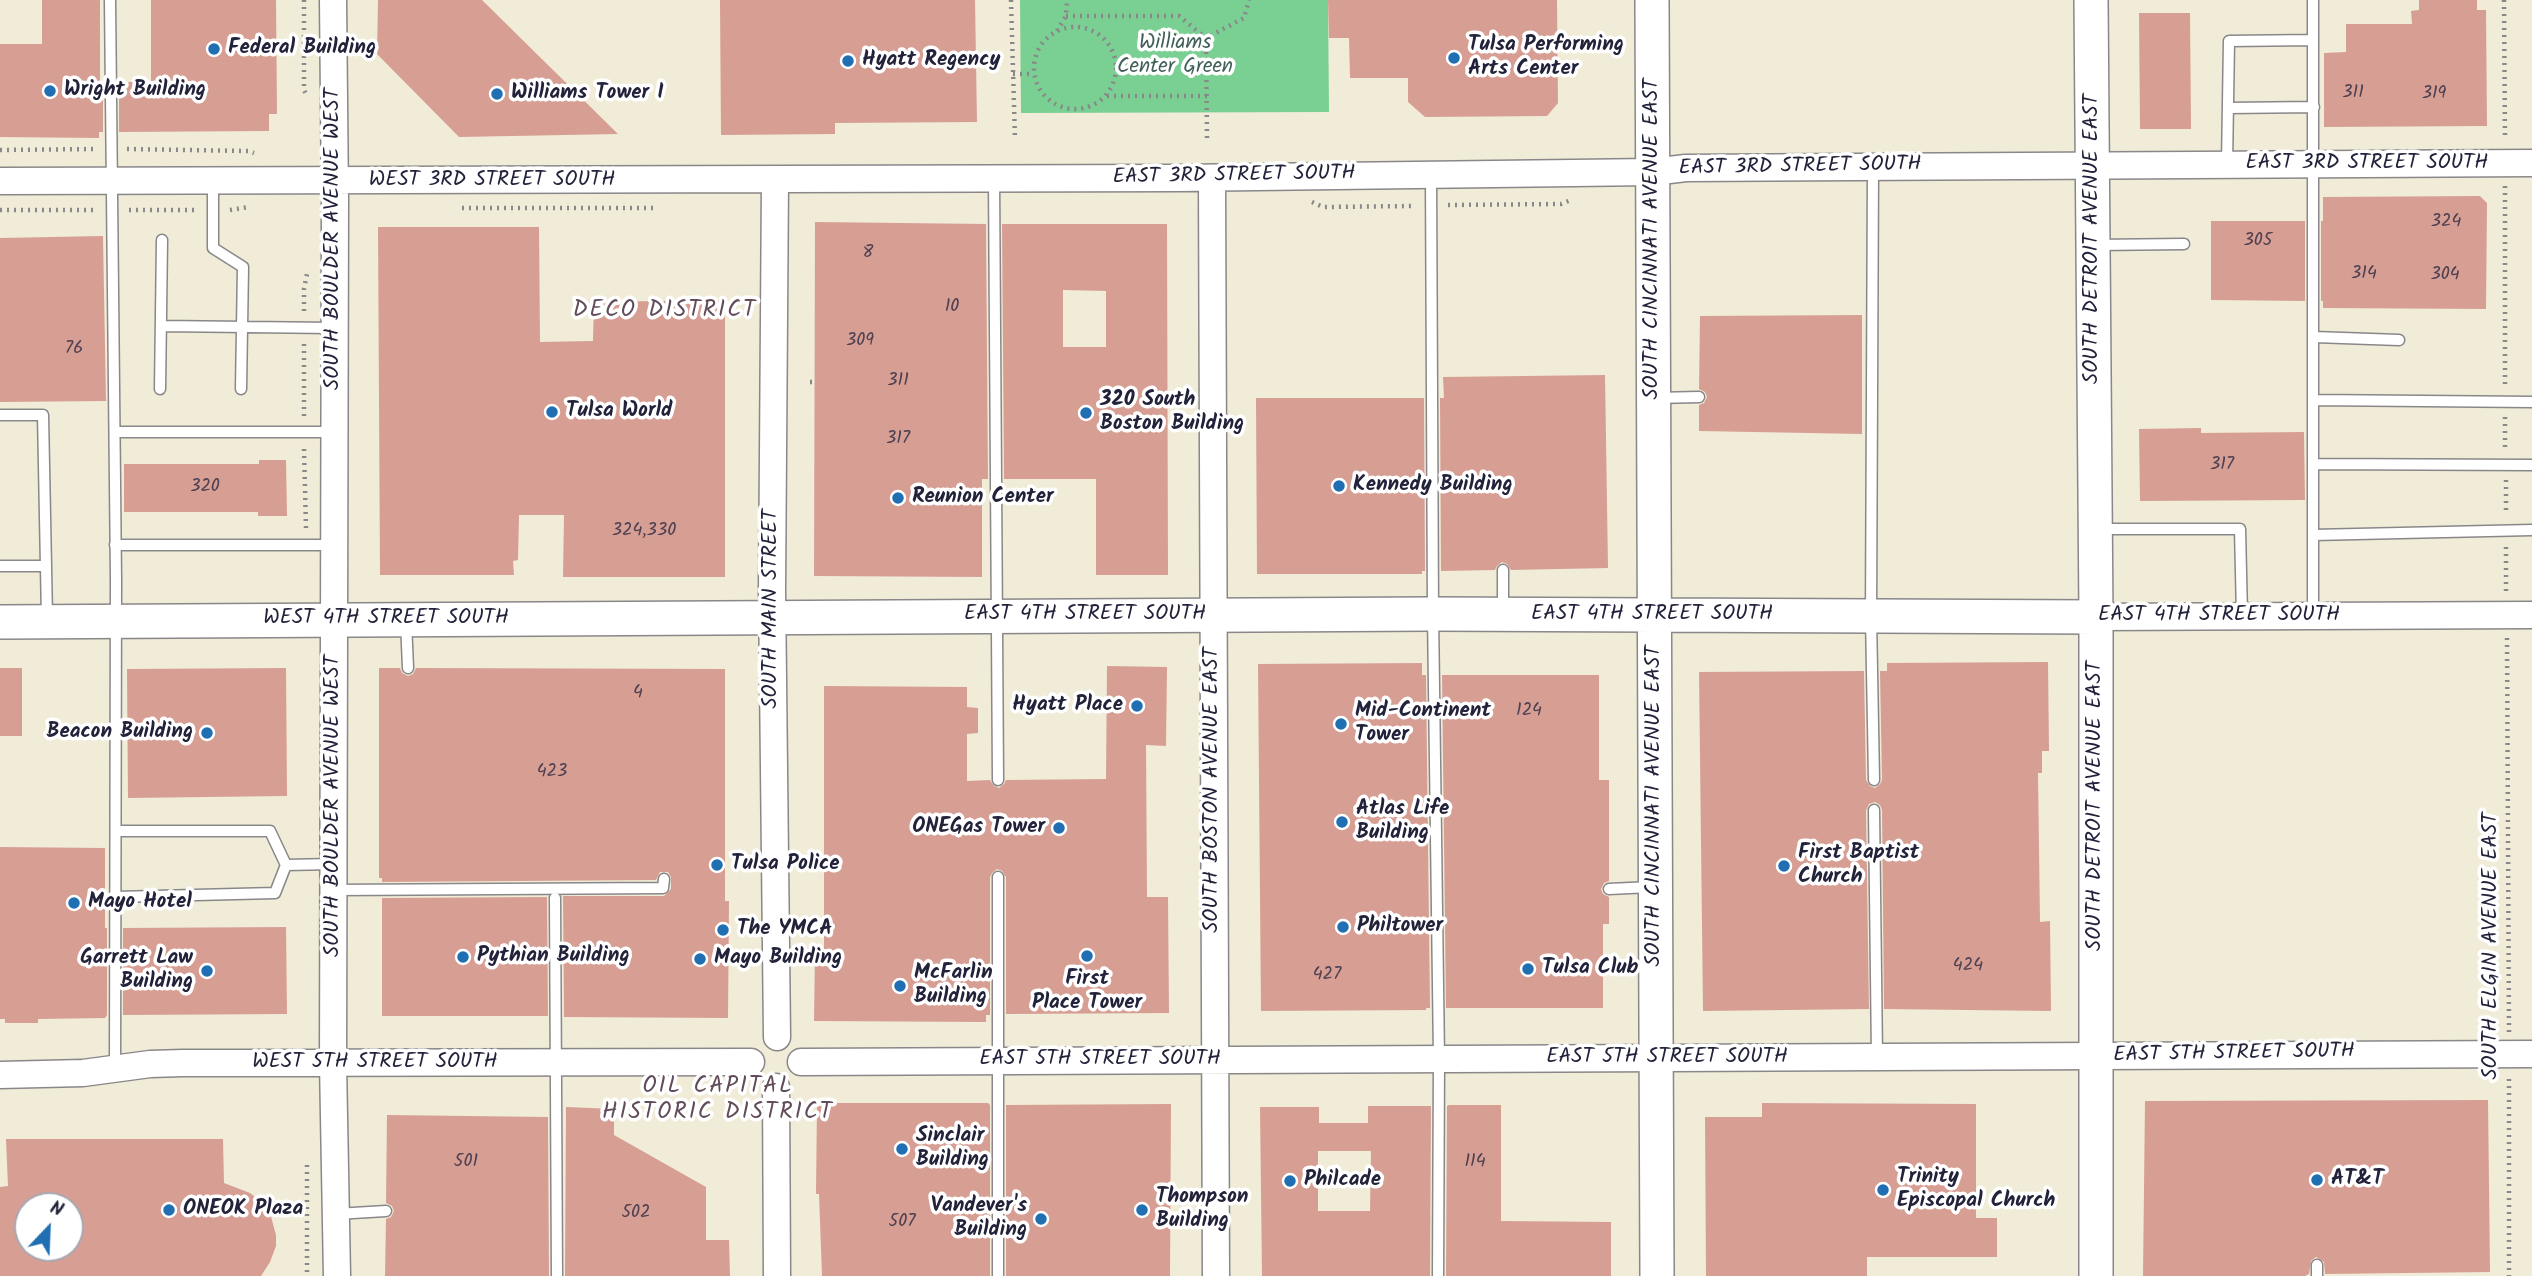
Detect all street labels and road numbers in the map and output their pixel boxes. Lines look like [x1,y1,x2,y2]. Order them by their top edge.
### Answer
street label: SOUTH CINCINNATI AVENUE EAST [1640,78,1666,400]
street label: SOUTH BOULDER AVENUE WEST [321,88,347,390]
street label: SOUTH DETROIT AVENUE EAST [2080,94,2106,384]
street label: EAST 3RD STREET SOUTH [2246,151,2488,177]
street label: EAST 3RD STREET SOUTH [1678,153,1922,183]
street label: EAST 3RD STREET SOUTH [1112,162,1356,192]
street label: WEST 3RD STREET SOUTH [369,168,615,194]
street label: SOUTH MAIN STREET [759,509,785,709]
street label: EAST 4TH STREET SOUTH [964,602,1206,628]
street label: EAST 4TH STREET SOUTH [1531,602,1773,628]
street label: EAST 4TH STREET SOUTH [2098,603,2340,629]
street label: WEST 4TH STREET SOUTH [263,606,509,632]
street label: SOUTH CINCINNATI AVENUE EAST [1642,645,1668,967]
street label: SOUTH BOSTON AVENUE EAST [1200,647,1226,933]
street label: SOUTH BOULDER AVENUE WEST [321,655,347,957]
street label: SOUTH DETROIT AVENUE EAST [2083,661,2109,951]
street label: SOUTH ELGIN AVENUE EAST [2479,812,2505,1080]
street label: EAST 5TH STREET SOUTH [2113,1040,2355,1070]
street label: EAST 5TH STREET SOUTH [1546,1045,1788,1071]
street label: EAST 5TH STREET SOUTH [979,1047,1221,1073]
street label: WEST 5TH STREET SOUTH [252,1050,498,1076]

